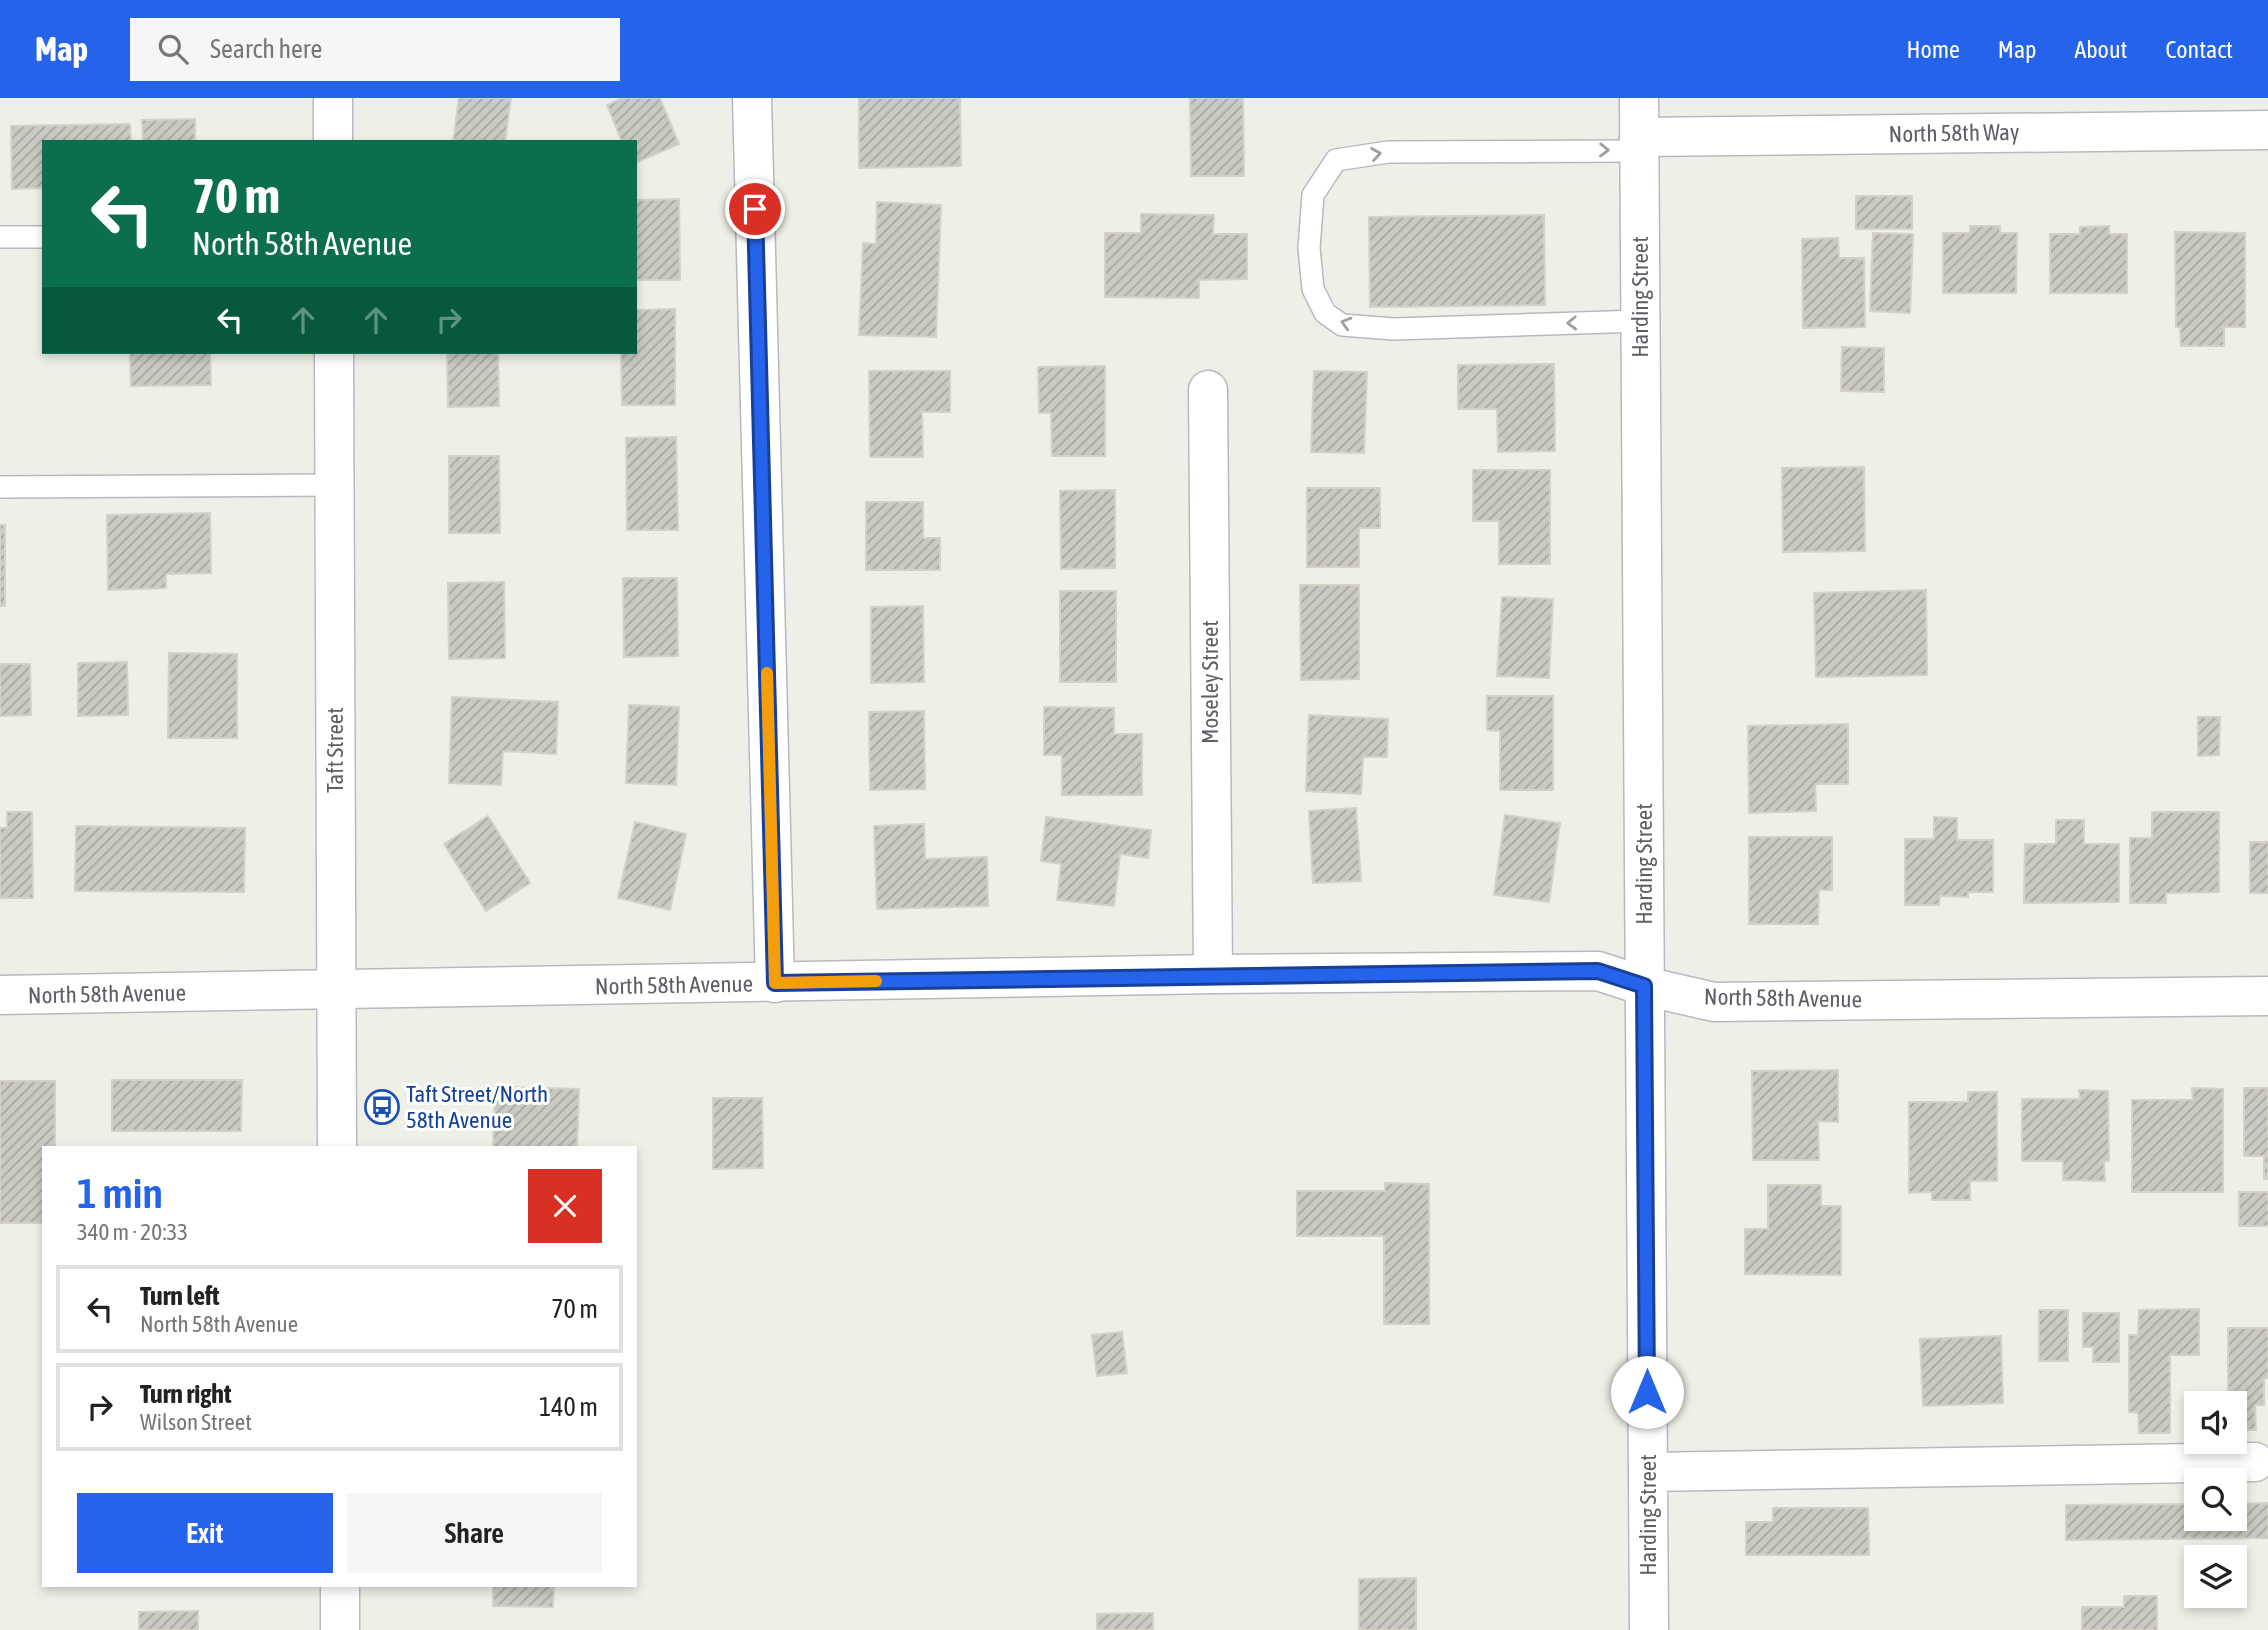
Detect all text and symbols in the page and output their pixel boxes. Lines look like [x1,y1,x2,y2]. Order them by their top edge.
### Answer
search box [130,18,620,81]
text: Map [35,30,88,68]
icon: search [154,30,192,68]
text: Search here [210,34,322,64]
text: Home [1906,36,1960,63]
text: Map [1998,36,2036,63]
text: About [2074,36,2127,63]
text: Contact [2165,36,2233,63]
street label: North 58th Way [1888,119,2020,147]
one-way arrow [1598,143,1609,158]
one-way arrow [1370,147,1382,162]
text: 70 m [192,167,280,223]
icon: left [77,168,168,259]
pin [725,179,785,239]
icon: arrive [736,190,774,228]
text: North 58th Avenue [192,225,412,262]
street label: Harding Street [1627,236,1653,358]
icon: left [211,301,249,339]
icon: ahead [284,301,322,339]
icon: ahead [357,301,395,339]
icon: right [430,301,468,339]
one-way arrow [1566,316,1577,331]
one-way arrow [1340,317,1352,331]
street label: Moseley Street [1197,620,1223,744]
street label: Taft Street [322,707,348,793]
street label: Harding Street [1631,803,1657,925]
street label: North 58th Avenue [595,971,753,999]
street label: North 58th Avenue [28,980,186,1008]
street label: North 58th Avenue [1704,984,1862,1012]
place label: Taft Street/North 58th Avenue [406,1081,548,1133]
bus stop icon: Taft Street/North 58th Avenue [363,1088,401,1126]
text: 1 min [77,1169,163,1217]
button: close [528,1169,602,1243]
text: 340 m · 20:33 [77,1219,188,1245]
text: Turn left [140,1281,220,1311]
icon: left [81,1290,119,1328]
text: 70 m [551,1294,598,1324]
text: North 58th Avenue [140,1311,298,1337]
position arrow [1610,1355,1684,1429]
text: Turn right [140,1379,231,1409]
icon: right [81,1388,119,1426]
map controls [2184,1391,2247,1608]
button: sound [2184,1391,2247,1454]
text: 140 m [539,1392,598,1422]
text: Wilson Street [140,1409,252,1435]
street label: Harding Street [1635,1454,1661,1576]
button: search [2184,1468,2247,1531]
button: Exit [77,1493,333,1573]
button: Share [347,1493,602,1573]
button: layers [2184,1545,2247,1608]

